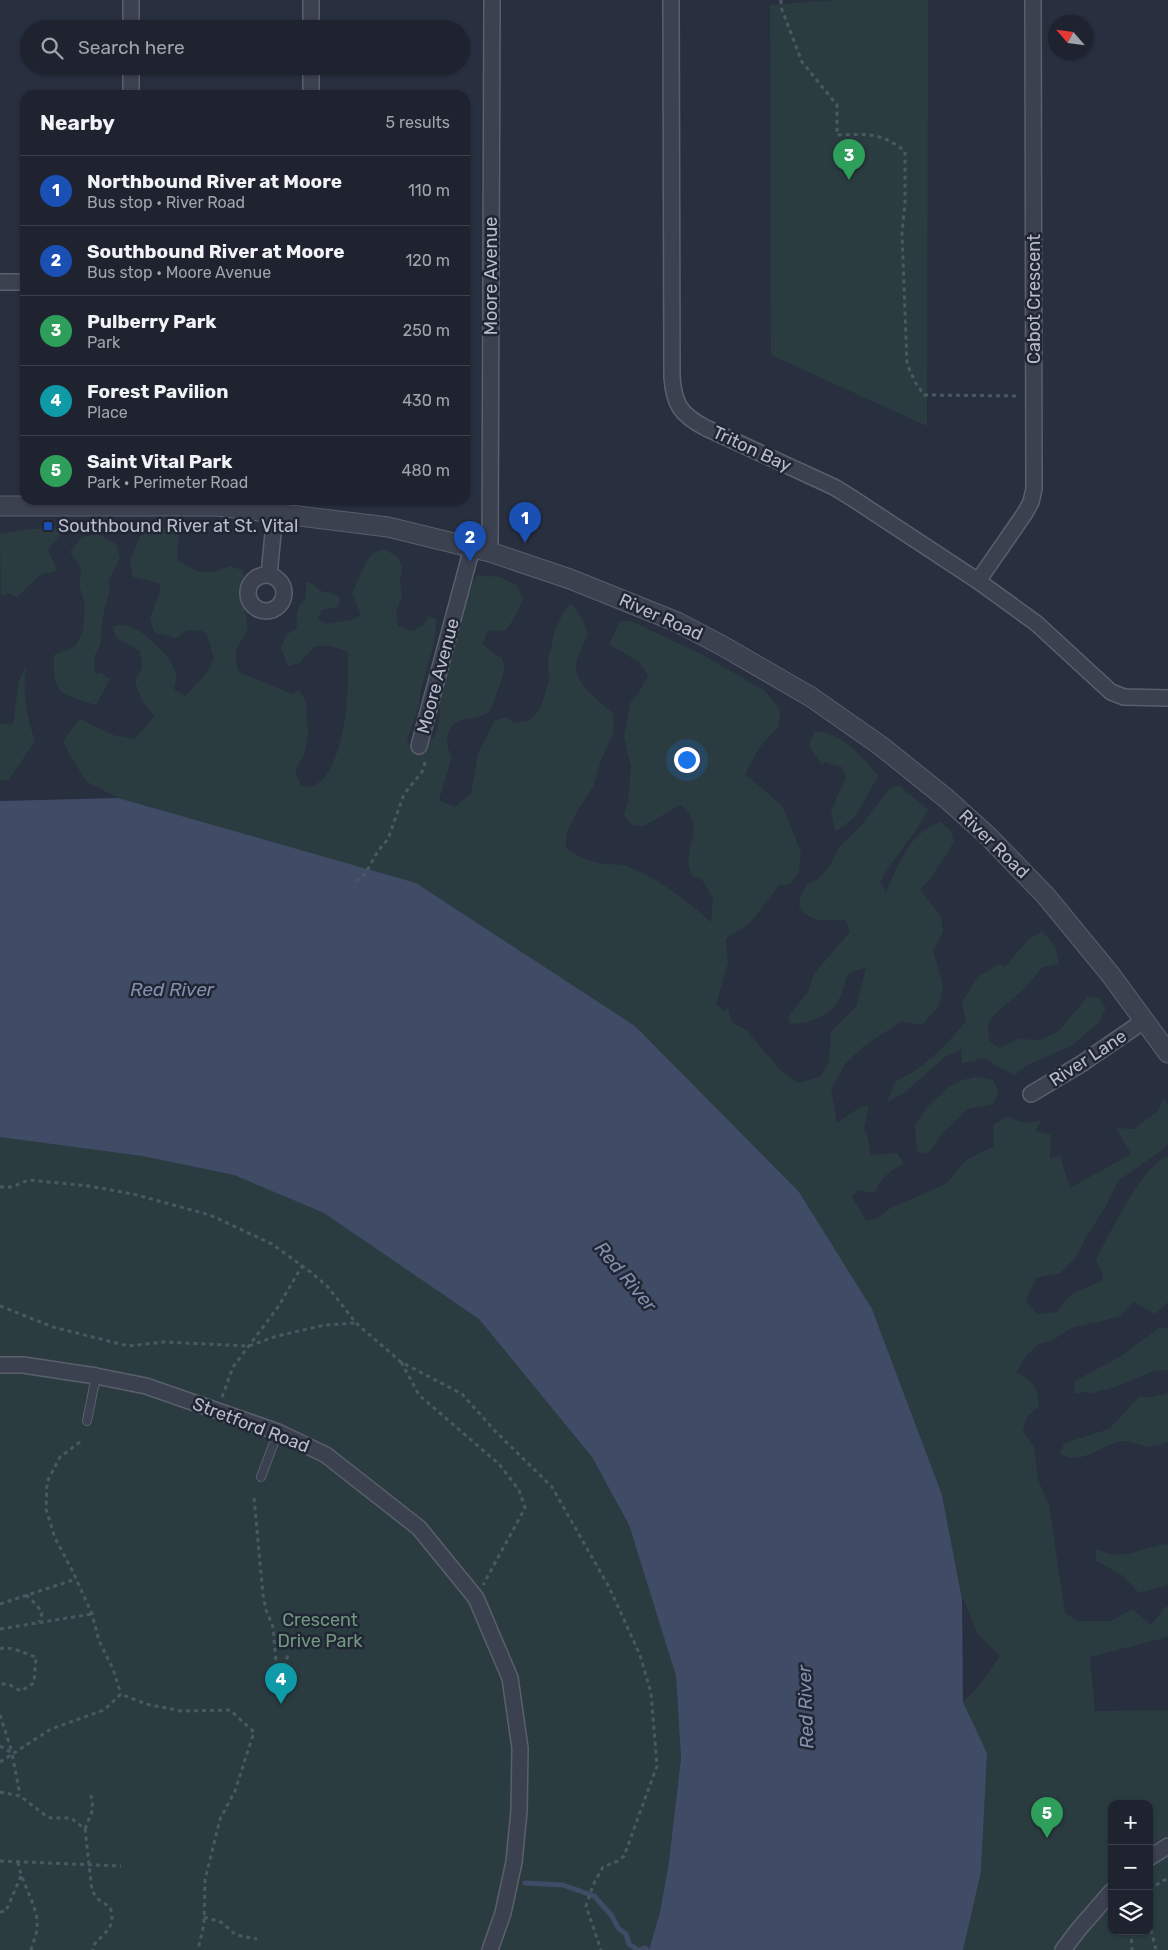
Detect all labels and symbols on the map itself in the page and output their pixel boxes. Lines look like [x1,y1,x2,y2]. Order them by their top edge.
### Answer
north arrow [1048,15,1093,60]
pin: 3 [833,139,865,180]
street label: Moore Avenue [480,217,502,335]
street label: Cabot Crescent [1023,234,1045,364]
street label: Triton Bay [709,421,795,477]
pin: 1 [509,502,541,543]
place label: Southbound River at St. Vital [58,515,298,537]
marker: Southbound River at St. Vital [42,520,54,532]
pin: 2 [454,521,486,562]
street label: River Road [616,589,706,645]
street label: Moore Avenue [412,616,464,736]
your location [674,747,700,773]
street label: River Road [954,805,1034,883]
water label: Red River [130,978,215,1001]
street label: River Lane [1045,1025,1131,1091]
water label: Red River [590,1237,662,1316]
street label: Stretford Road [189,1393,313,1457]
park label: Crescent Drive Park [277,1609,363,1652]
pin: 4 [265,1663,297,1704]
water label: Red River [793,1664,818,1749]
pin: 5 [1031,1797,1063,1838]

